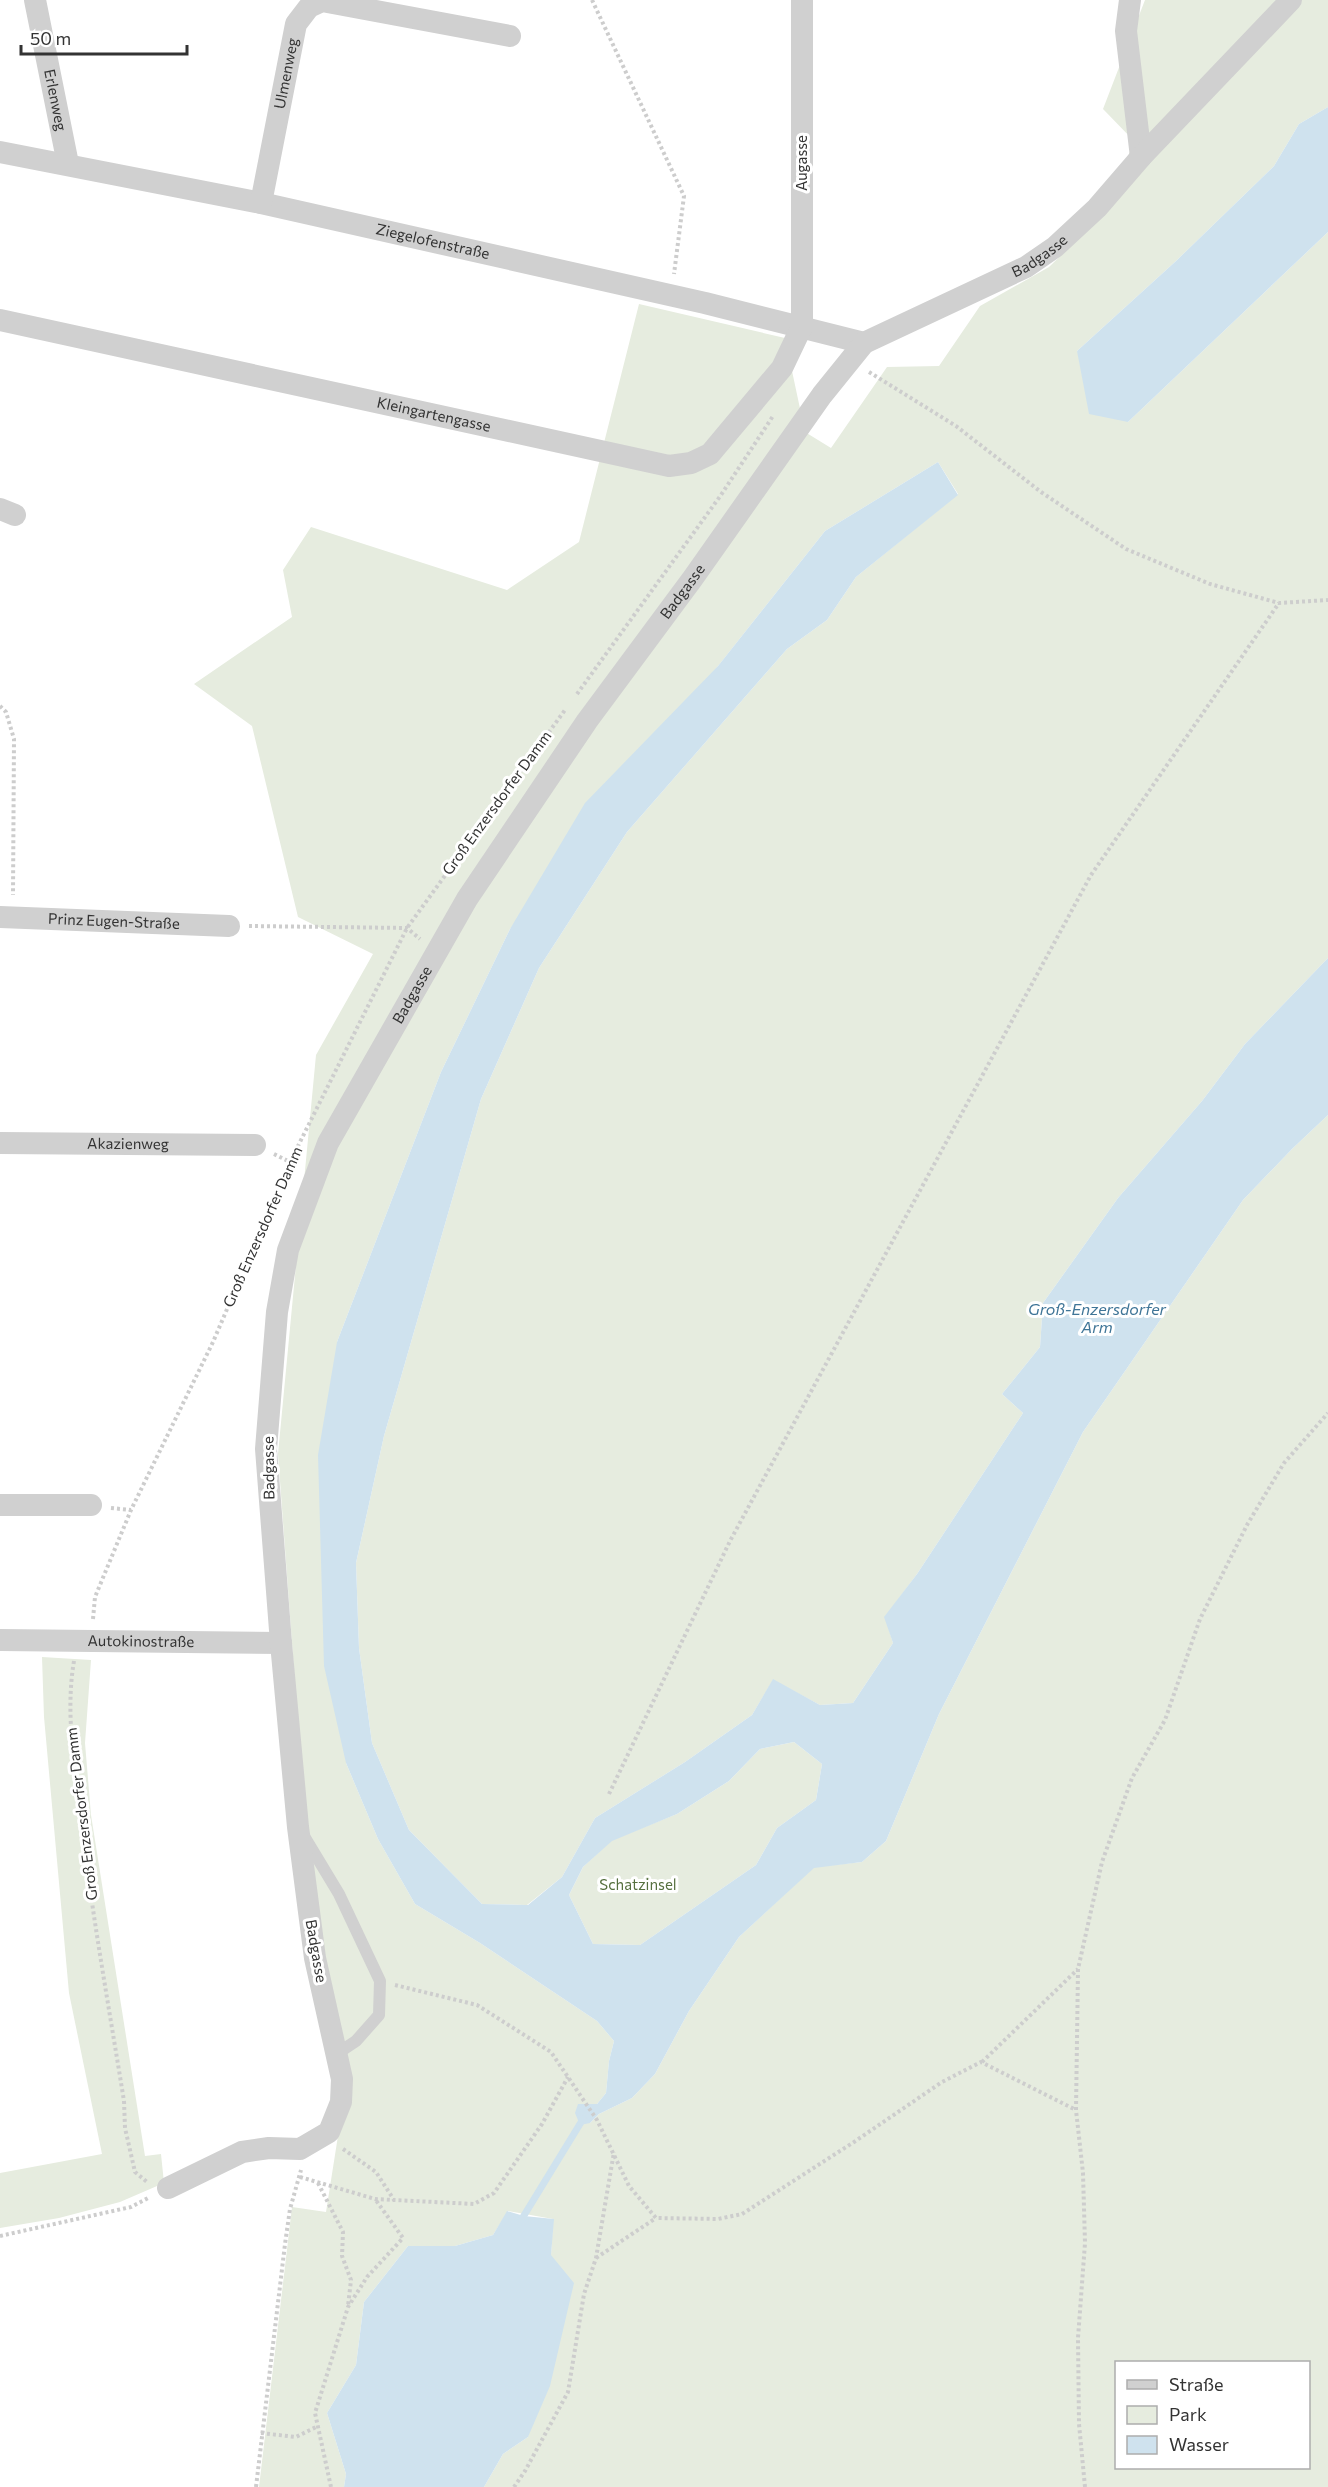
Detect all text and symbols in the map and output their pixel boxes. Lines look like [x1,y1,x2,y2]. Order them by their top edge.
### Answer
scale bar [21,18,188,56]
text: 50 m [30,27,71,49]
street label: Ulmenweg [270,36,301,110]
street label: Erlenweg [41,67,71,132]
street label: Augasse [792,135,810,191]
street label: Ziegelofenstraße [374,219,492,262]
street label: Badgasse [1009,230,1071,280]
street label: Kleingartengasse [375,393,493,435]
street label: Badgasse [656,560,708,622]
street label: Groß Enzersdorfer Damm [438,727,555,878]
street label: Prinz Eugen-Straße [48,909,180,932]
street label: Badgasse [388,962,435,1027]
street label: Akazienweg [87,1134,169,1152]
street label: Groß Enzersdorfer Damm [218,1143,306,1310]
water label: Groß-Enzersdorfer Arm [1028,1299,1167,1336]
street label: Badgasse [258,1436,278,1500]
street label: Autokinostraße [88,1631,195,1650]
street label: Groß Enzersdorfer Damm [61,1727,101,1902]
park label: Schatzinsel [599,1875,677,1893]
street label: Badgasse [303,1918,331,1984]
legend [1115,2361,1310,2469]
text: Straße [1169,2373,1224,2395]
text: Park [1169,2403,1207,2425]
text: Wasser [1169,2433,1229,2455]

